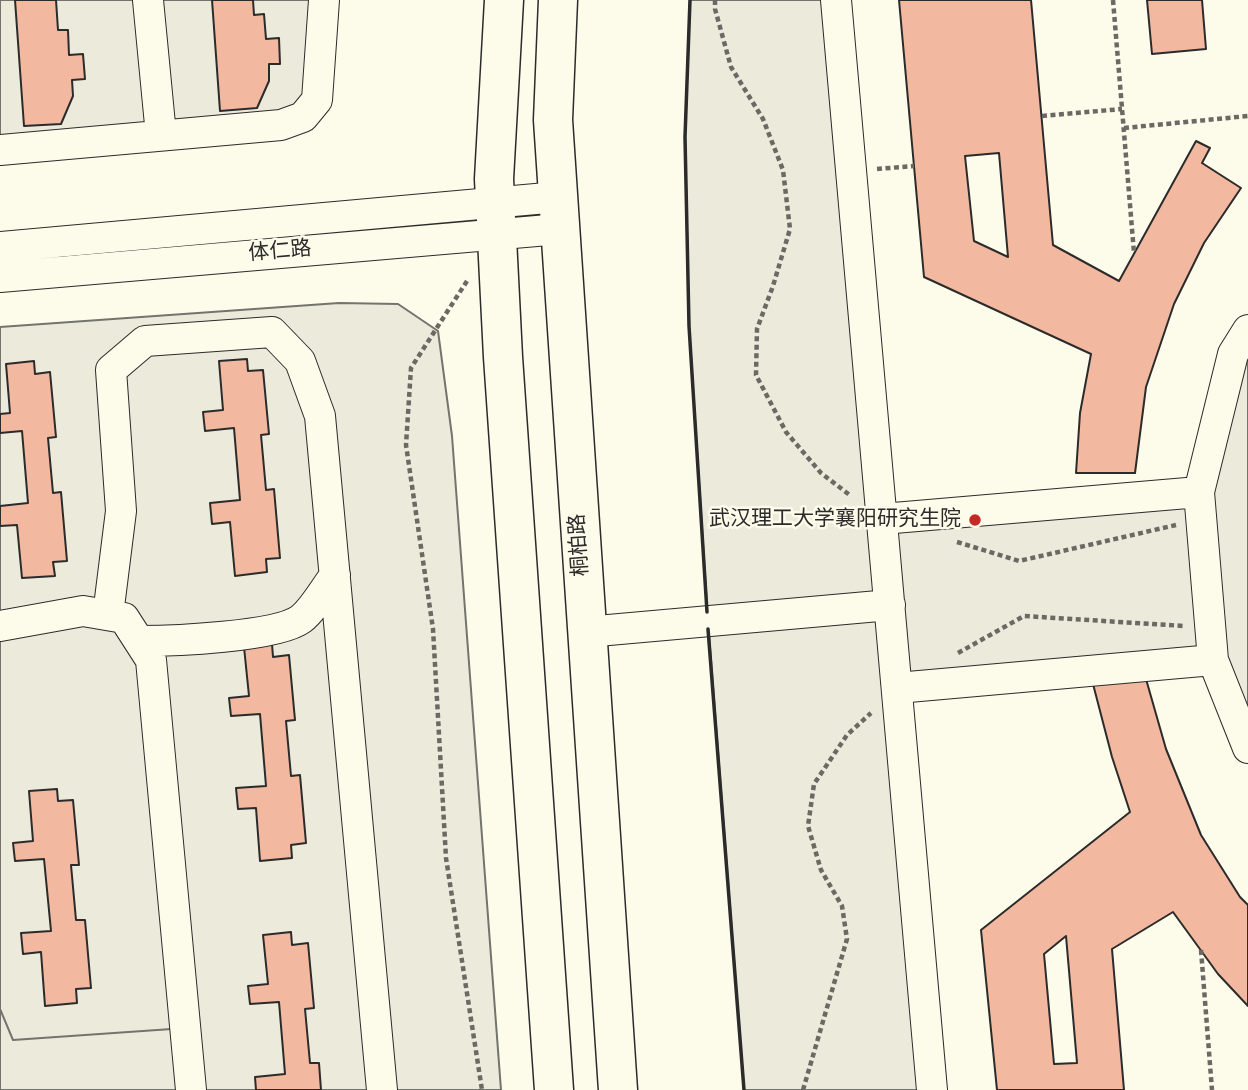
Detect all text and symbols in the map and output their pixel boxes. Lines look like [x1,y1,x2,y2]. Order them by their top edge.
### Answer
street label: 体仁路 [248,237,312,267]
place label: 武汉理工大学襄阳研究生院 [709,507,961,533]
marker: 武汉理工大学襄阳研究生院 [967,512,983,528]
street label: 桐柏路 [565,513,595,577]

